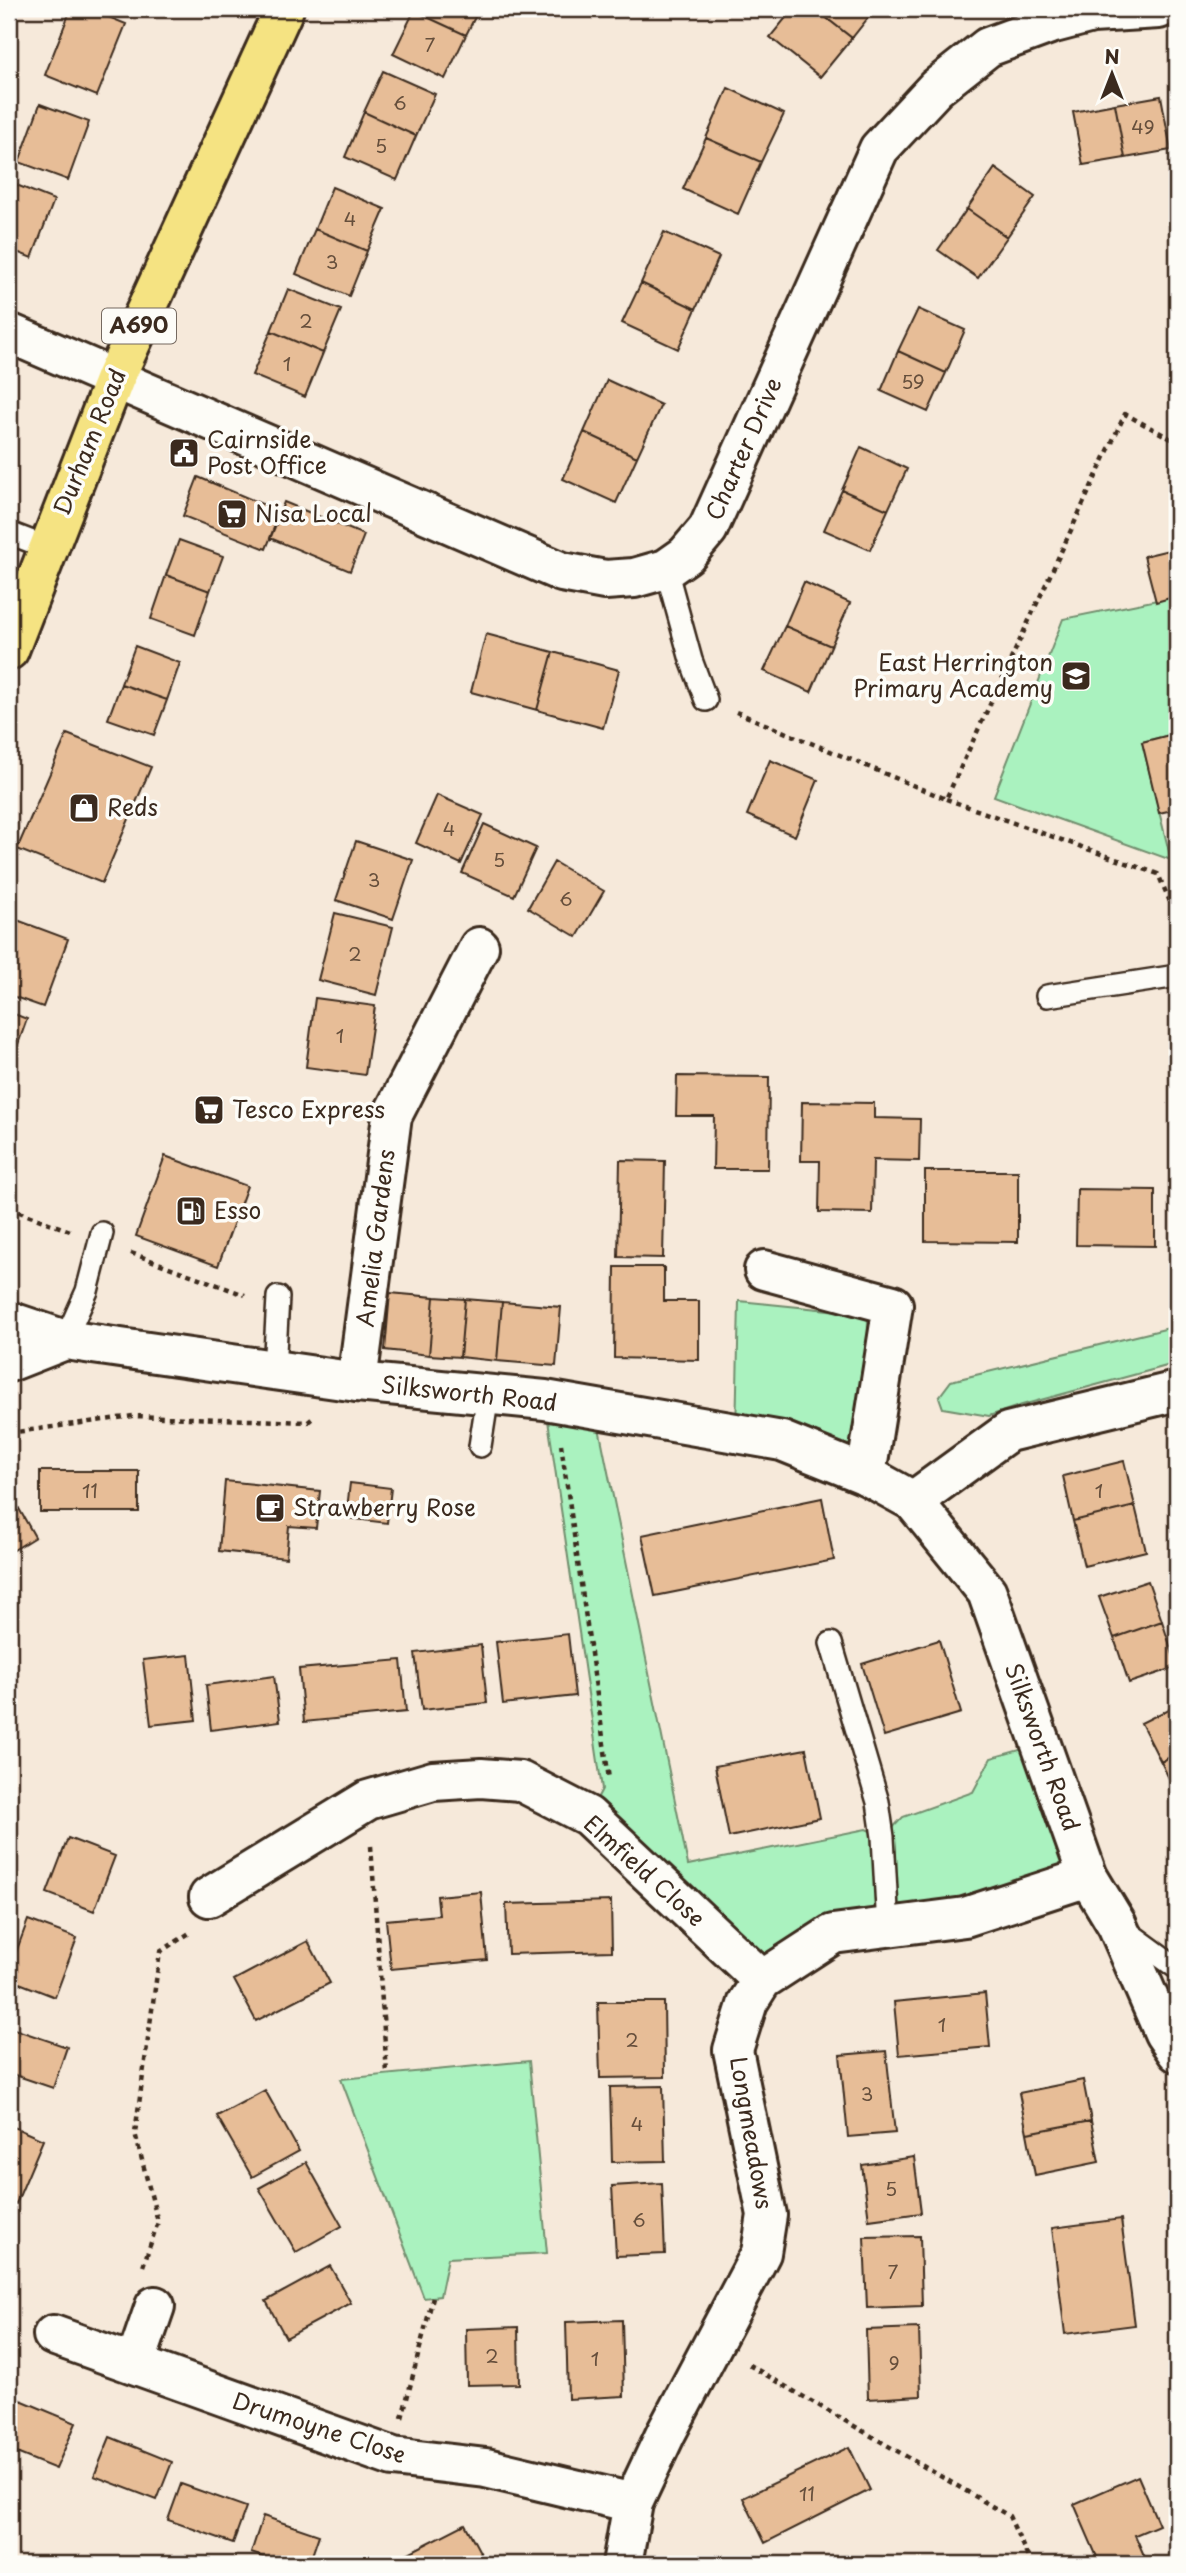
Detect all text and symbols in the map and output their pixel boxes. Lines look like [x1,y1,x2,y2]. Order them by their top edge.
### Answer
house number: 7 [425,30,436,58]
north arrow [1078,38,1148,108]
text: N [1104,42,1120,70]
house number: 6 [393,88,407,116]
house number: 49 [1131,112,1155,140]
house number: 5 [375,131,387,159]
house number: 4 [344,204,356,232]
house number: 3 [326,247,338,275]
house number: 2 [299,306,313,334]
road number: A690 [102,308,176,344]
house number: 1 [283,349,291,377]
street label: Durham Road [43,363,134,520]
house number: 59 [901,367,925,395]
street label: Charter Drive [696,371,790,525]
place label: Cairnside Post Office [207,421,327,482]
public building icon: Cairnside Post Office [167,436,201,470]
place label: Nisa Local [255,495,372,530]
supermarket icon: Nisa Local [215,497,249,531]
place label: East Herrington Primary Academy [853,644,1053,705]
school or university icon: East Herrington Primary Academy [1059,659,1093,693]
place label: Reds [107,789,158,824]
shop icon: Reds [67,791,101,825]
house number: 4 [443,814,455,842]
house number: 5 [493,845,505,873]
house number: 3 [368,865,380,893]
house number: 6 [559,884,573,912]
house number: 2 [348,939,362,967]
house number: 1 [336,1021,344,1049]
place label: Tesco Express [232,1091,385,1126]
supermarket icon: Tesco Express [192,1093,226,1127]
street label: Amelia Gardens [346,1147,403,1329]
place label: Esso [214,1192,261,1227]
fuel station icon: Esso [174,1194,208,1228]
street label: Silksworth Road [379,1366,559,1419]
house number: 11 [82,1476,98,1504]
house number: 1 [1095,1476,1103,1504]
place label: Strawberry Rose [293,1489,476,1524]
cafe icon: Strawberry Rose [253,1491,287,1525]
street label: Silksworth Road [997,1657,1090,1836]
street label: Elmfield Close [577,1806,713,1934]
house number: 1 [938,2010,946,2038]
house number: 2 [625,2025,639,2053]
street label: Longmeadows [722,2054,783,2212]
house number: 3 [861,2079,873,2107]
house number: 4 [631,2109,643,2137]
house number: 5 [885,2174,897,2202]
house number: 6 [632,2205,646,2233]
house number: 7 [888,2257,899,2285]
house number: 2 [485,2341,499,2369]
house number: 1 [591,2344,599,2372]
house number: 9 [888,2348,900,2376]
street label: Drumoyne Close [228,2382,411,2471]
house number: 11 [799,2479,815,2507]

